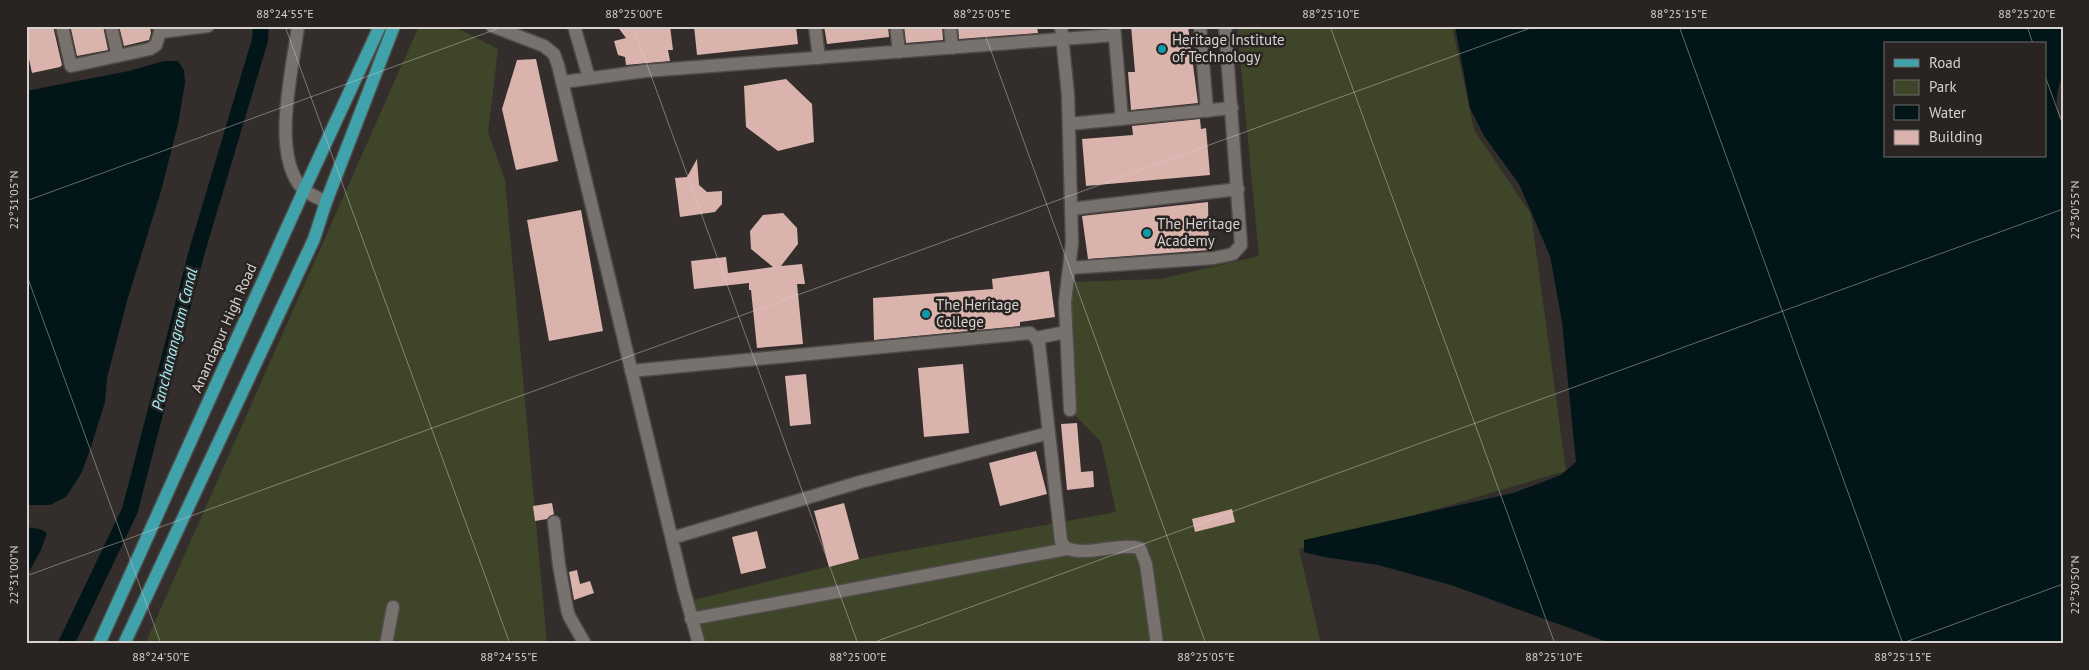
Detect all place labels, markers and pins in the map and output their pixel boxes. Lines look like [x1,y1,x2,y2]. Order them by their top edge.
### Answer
place label: Heritage Institute of Technology [1172,30,1285,66]
marker: Heritage Institute of Technology [1156,43,1168,55]
place label: The Heritage Academy [1157,214,1240,250]
marker: The Heritage Academy [1141,227,1153,239]
place label: The Heritage College [936,295,1019,331]
marker: The Heritage College [920,308,932,320]

